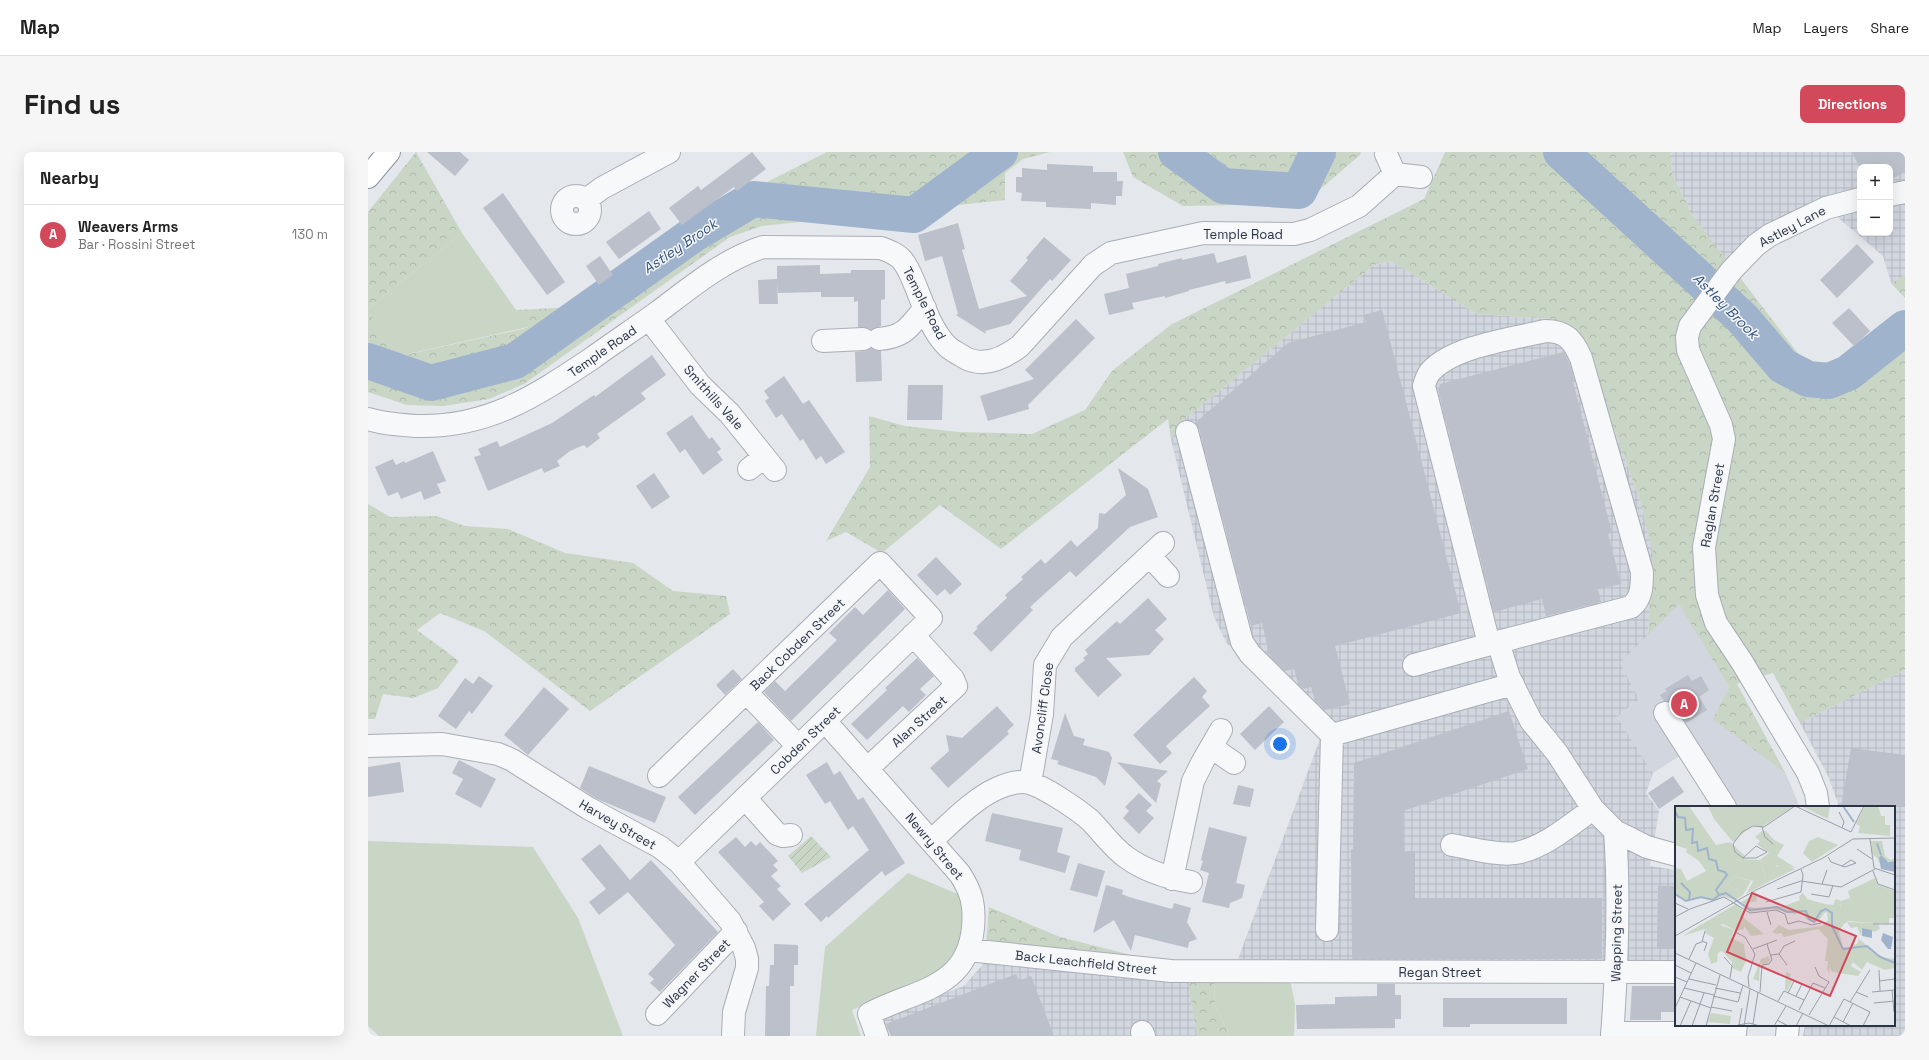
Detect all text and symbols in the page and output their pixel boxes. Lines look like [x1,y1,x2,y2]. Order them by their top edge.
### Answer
text: Map [20,15,60,40]
text: Map [1752,19,1782,37]
text: Layers [1804,19,1848,37]
text: Share [1870,19,1909,37]
button: Directions [1800,85,1905,123]
text: Find us [24,86,121,122]
map controls [1857,164,1893,236]
button: + [1857,164,1893,200]
text: Nearby [40,167,99,189]
button: − [1857,200,1893,236]
street label: Astley Lane [1756,202,1829,251]
water label: Astley Brook [640,214,722,277]
text: Weavers Arms [78,217,178,236]
text: A [49,226,57,243]
text: 130 m [292,226,328,243]
street label: Temple Road [1203,226,1283,243]
text: Bar · Rossini Street [78,236,195,253]
street label: Temple Road [899,264,950,343]
water label: Astley Brook [1689,269,1764,344]
street label: Temple Road [565,322,640,381]
street label: Smithills Vale [680,361,747,433]
street label: Raglan Street [1697,461,1728,549]
street label: Back Cobden Street [746,595,849,694]
street label: Avoncliff Close [1028,661,1057,755]
pin: A [1671,689,1697,719]
street label: Alan Street [888,692,951,751]
street label: Cobden Street [766,702,844,778]
your location [1270,734,1290,754]
street label: Harvey Street [576,795,659,853]
inset map [1675,806,1895,1026]
street label: Newry Street [902,809,968,883]
street label: Wapping Street [1607,884,1626,982]
street label: Wagner Street [659,935,734,1012]
street label: Back Leachfield Street [1014,947,1158,978]
street label: Regan Street [1399,964,1481,981]

